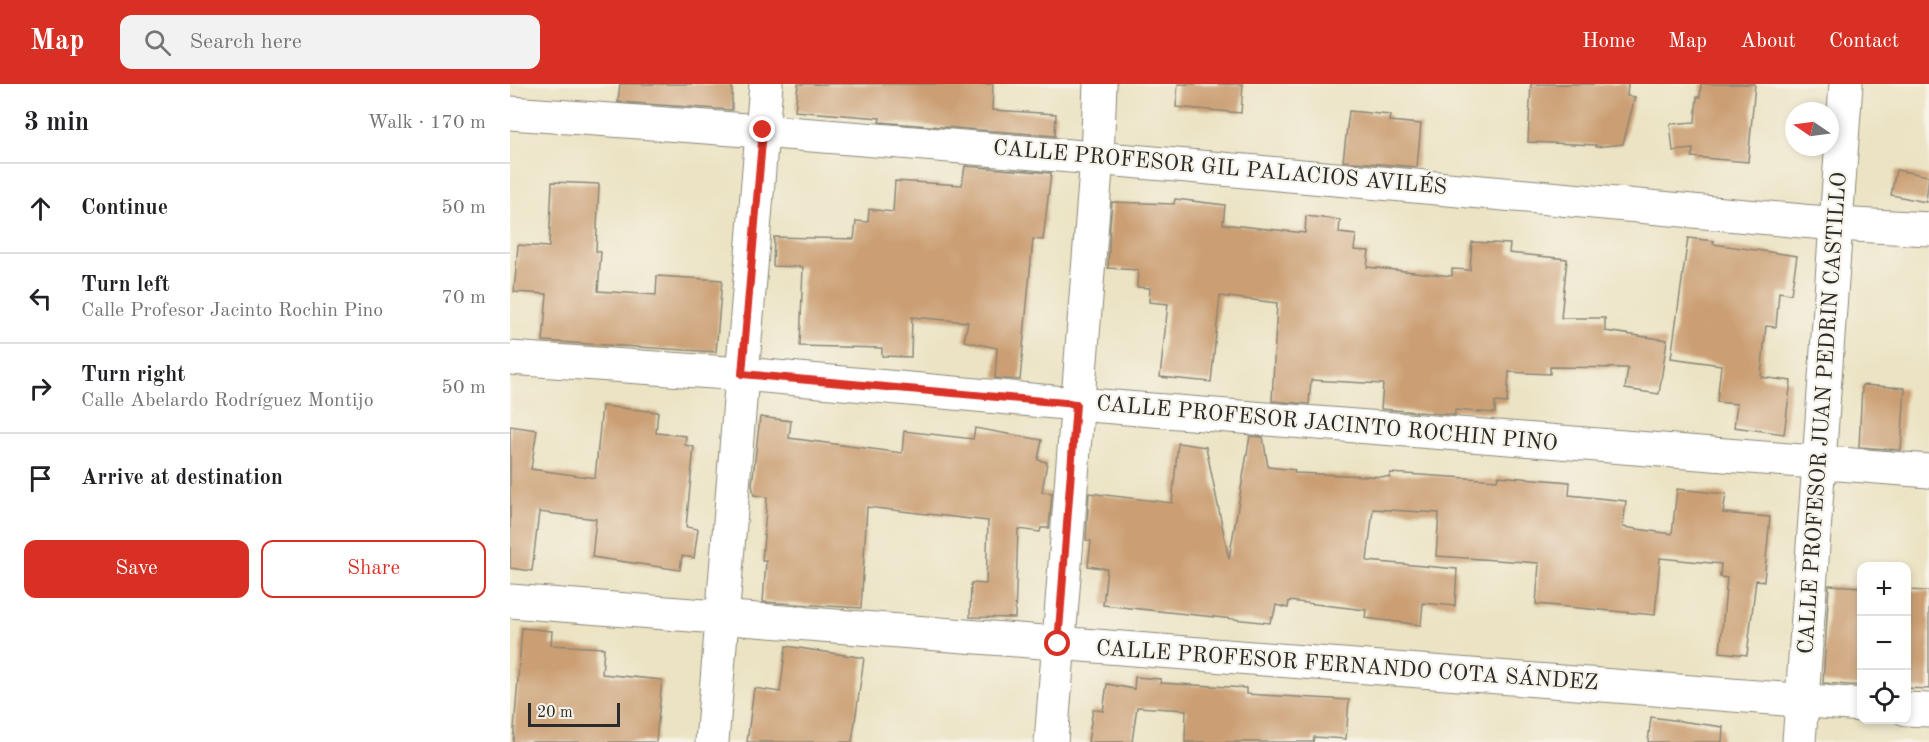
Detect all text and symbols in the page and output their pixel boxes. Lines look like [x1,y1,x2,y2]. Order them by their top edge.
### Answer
search box [120,15,540,69]
icon: search [141,26,174,59]
text: Map [30,28,84,56]
text: Search here [189,31,302,53]
text: Home [1582,31,1635,52]
text: Map [1668,31,1707,52]
text: About [1740,31,1796,52]
text: Contact [1829,31,1899,52]
north arrow [1785,102,1839,156]
text: 3 min [24,110,89,136]
text: Walk · 170 m [367,113,486,133]
route end [749,116,775,142]
street label: CALLE PROFESOR GIL PALACIOS AVILÉS [992,134,1448,199]
street label: CALLE PROFESOR JUAN PEDRIN CASTILLO [1795,171,1851,655]
icon: ahead [24,192,57,225]
text: Continue [81,197,168,219]
text: 50 m [441,198,486,218]
text: Turn left [81,274,170,296]
icon: left [24,282,57,315]
text: 70 m [441,288,486,308]
text: Calle Profesor Jacinto Rochin Pino [81,301,383,321]
text: Turn right [81,364,185,386]
icon: right [24,372,57,405]
text: 50 m [441,378,486,398]
text: Calle Abelardo Rodríguez Montijo [81,391,374,411]
street label: CALLE PROFESOR JACINTO ROCHIN PINO [1095,393,1559,455]
icon: arrive [24,462,57,495]
text: Arrive at destination [81,467,283,489]
button: Save [24,540,249,598]
button: Share [261,540,486,598]
map controls [1857,562,1911,724]
button: + [1857,562,1911,616]
button: − [1857,616,1911,670]
route start [1044,630,1070,656]
street label: CALLE PROFESOR FERNANDO COTA SÁNDEZ [1095,634,1599,695]
button: locate [1857,670,1911,724]
scale bar [528,700,620,728]
text: 20 m [537,705,573,721]

